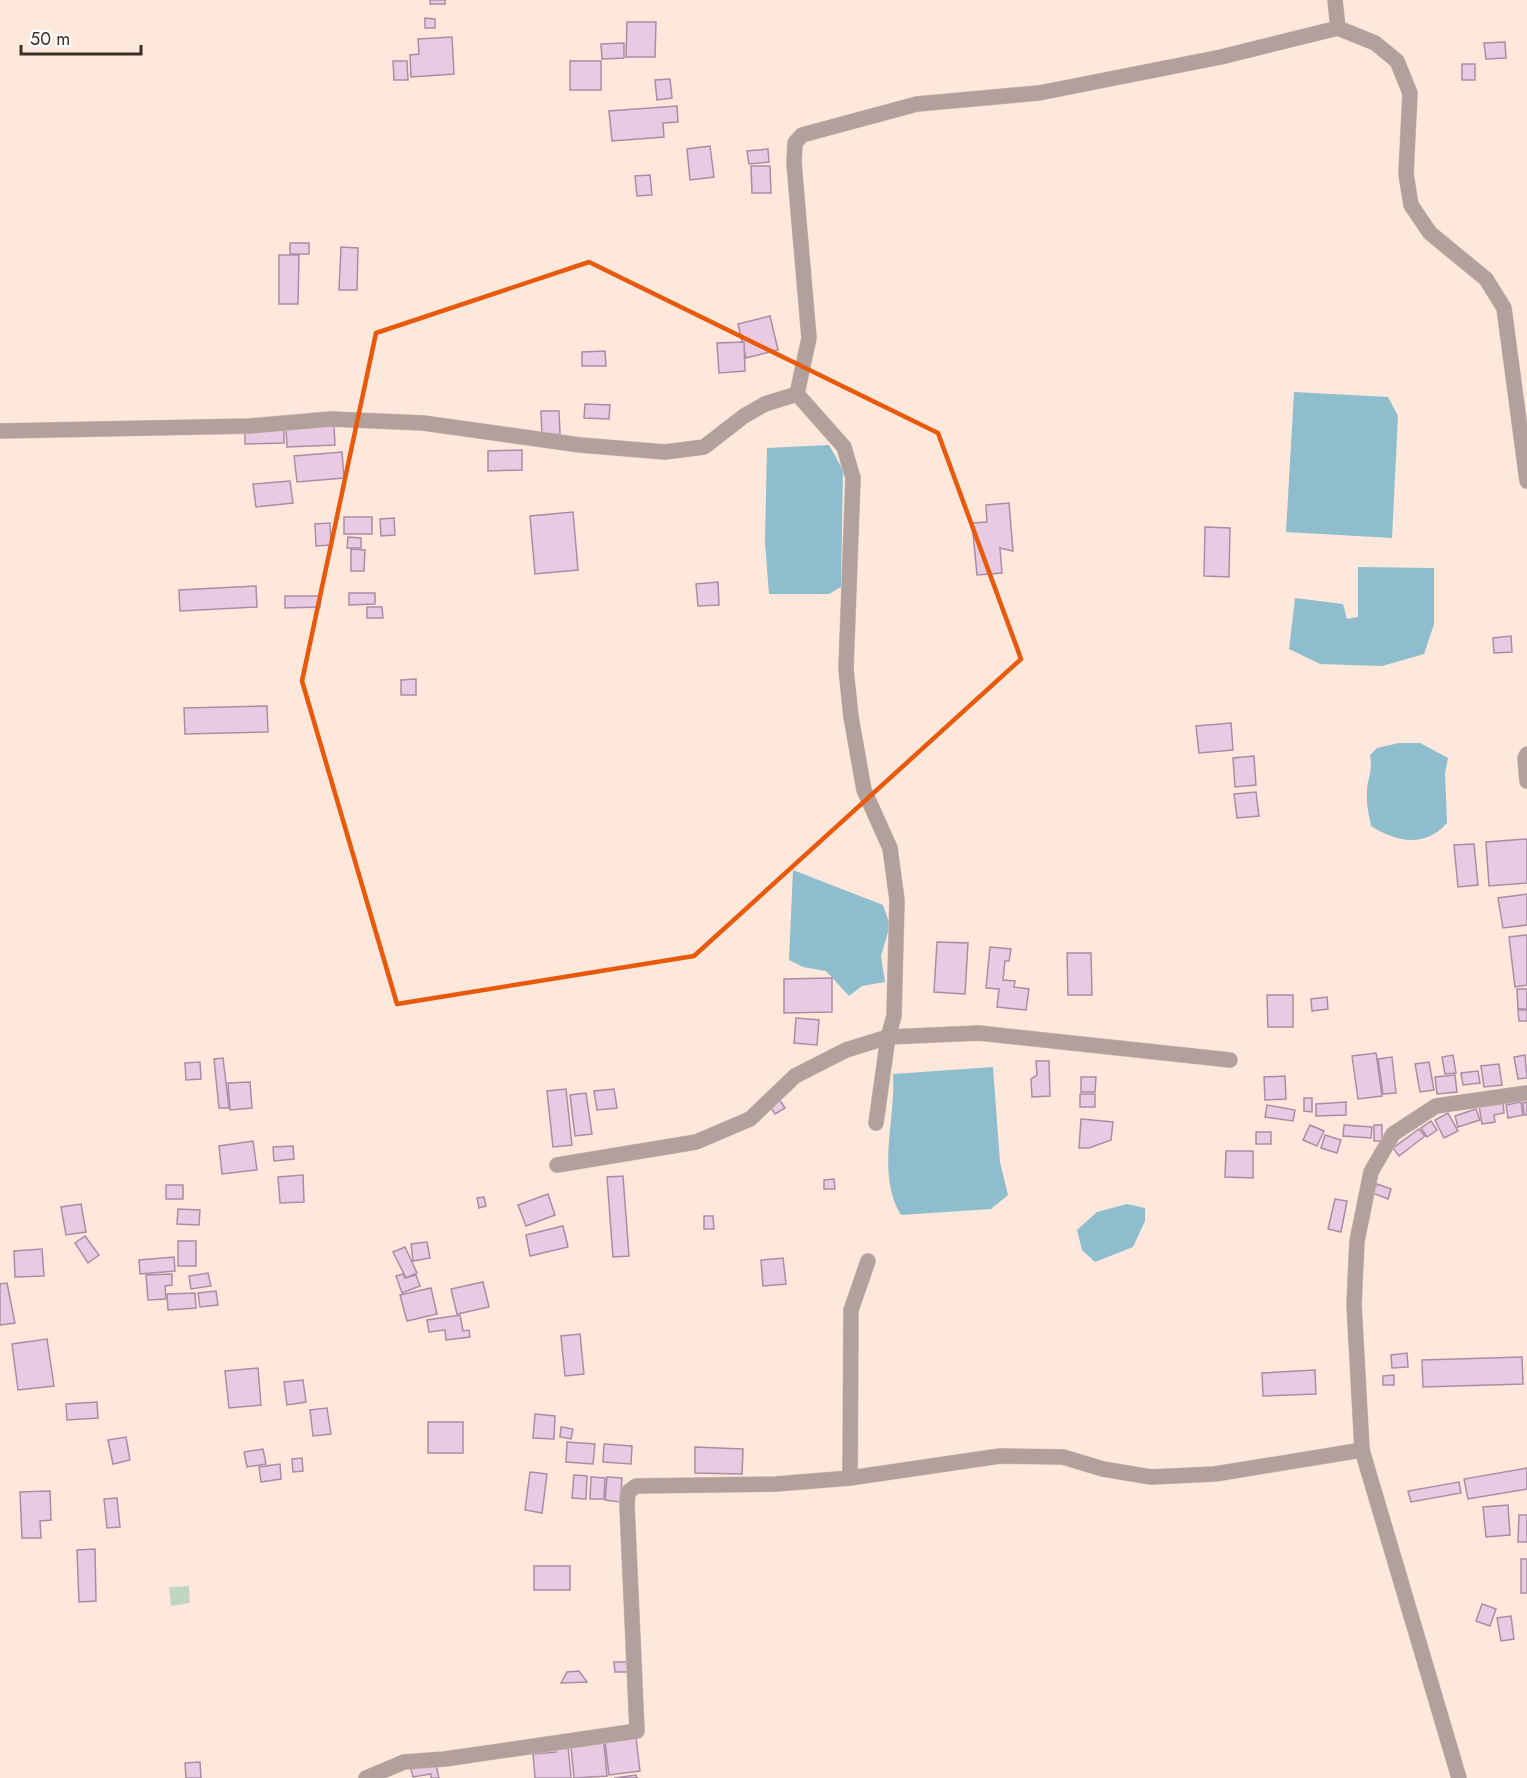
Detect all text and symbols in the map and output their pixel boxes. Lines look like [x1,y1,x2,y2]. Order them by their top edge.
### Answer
scale bar [21,18,141,56]
text: 50 m [30,26,70,52]

